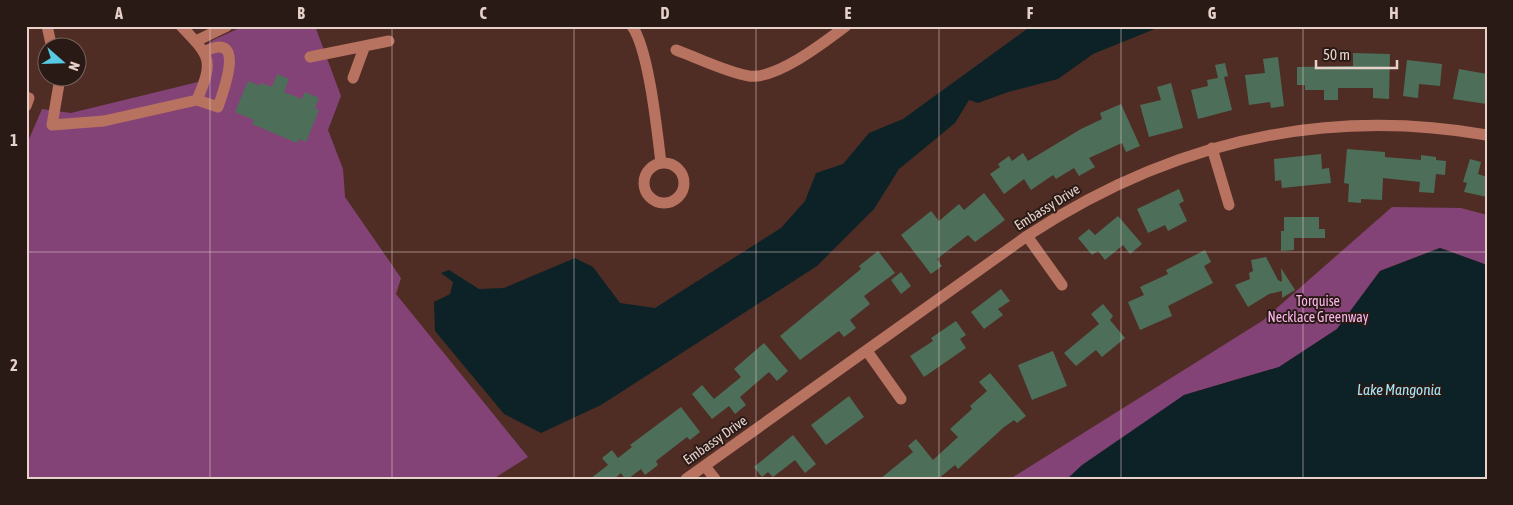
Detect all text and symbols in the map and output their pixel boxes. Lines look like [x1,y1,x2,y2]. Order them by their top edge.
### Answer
text: A [114,4,123,22]
text: B [297,4,305,22]
text: C [479,4,487,22]
text: D [661,4,670,22]
text: E [845,4,852,22]
text: F [1027,4,1034,22]
text: G [1208,4,1217,22]
text: H [1389,4,1399,22]
north arrow [38,38,88,88]
scale bar [1316,38,1397,70]
text: 50 m [1323,46,1350,63]
text: N [65,60,83,73]
text: 1 [10,131,18,149]
street label: Embassy Drive [1011,181,1083,233]
park label: Torquise Necklace Greenway [1267,293,1369,325]
text: 2 [10,356,18,374]
water label: Lake Mangonia [1357,381,1441,398]
street label: Embassy Drive [680,412,750,468]

